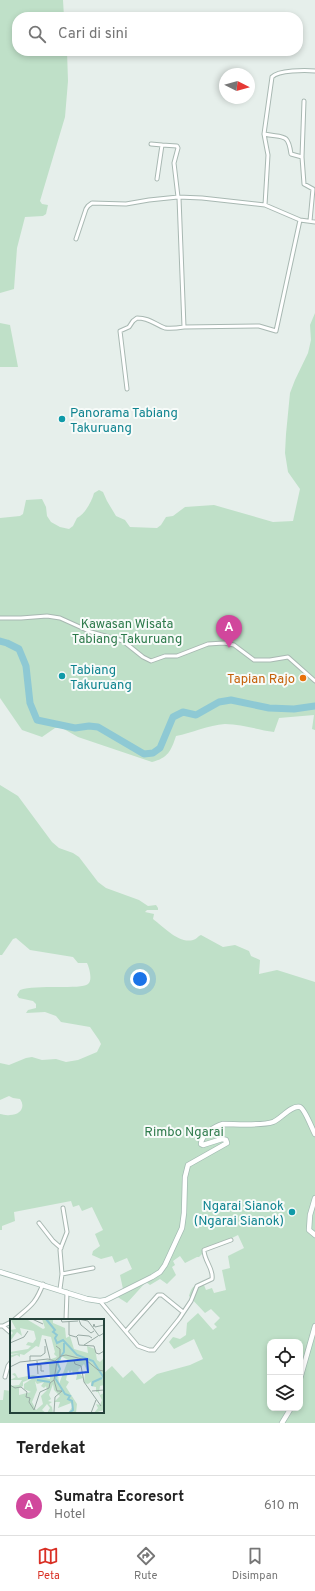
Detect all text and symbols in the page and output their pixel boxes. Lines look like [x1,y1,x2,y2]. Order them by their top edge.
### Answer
search box [12,12,303,56]
icon: search [26,23,48,45]
text: Cari di sini [58,25,128,44]
north arrow [219,68,255,104]
place label: Panorama Tabiang Takuruang [70,406,178,437]
marker: Panorama Tabiang Takuruang [57,414,67,424]
pin: A [216,615,242,648]
park label: Kawasan Wisata Tabiang Takuruang [72,617,182,648]
place label: Tabiang Takuruang [70,663,132,694]
marker: Tabiang Takuruang [57,671,67,681]
place label: Tapian Rajo [227,672,295,688]
marker: Tapian Rajo [298,673,308,683]
your location [130,969,150,989]
park label: Rimbo Ngarai [144,1125,224,1141]
place label: Ngarai Sianok (Ngarai Sianok) [194,1199,284,1230]
marker: Ngarai Sianok (Ngarai Sianok) [287,1207,297,1217]
inset map [10,1319,104,1413]
map controls [267,1339,303,1411]
button: locate [267,1339,303,1375]
button: layers [267,1375,303,1411]
text: Terdekat [16,1438,85,1460]
text: Sumatra Ecoresort [54,1488,184,1507]
text: A [24,1498,34,1514]
text: 610 m [264,1498,299,1514]
text: Hotel [54,1507,85,1523]
tab: Peta [37,1545,60,1583]
tab: Rute [134,1545,157,1583]
tab: Disimpan [232,1545,278,1583]

